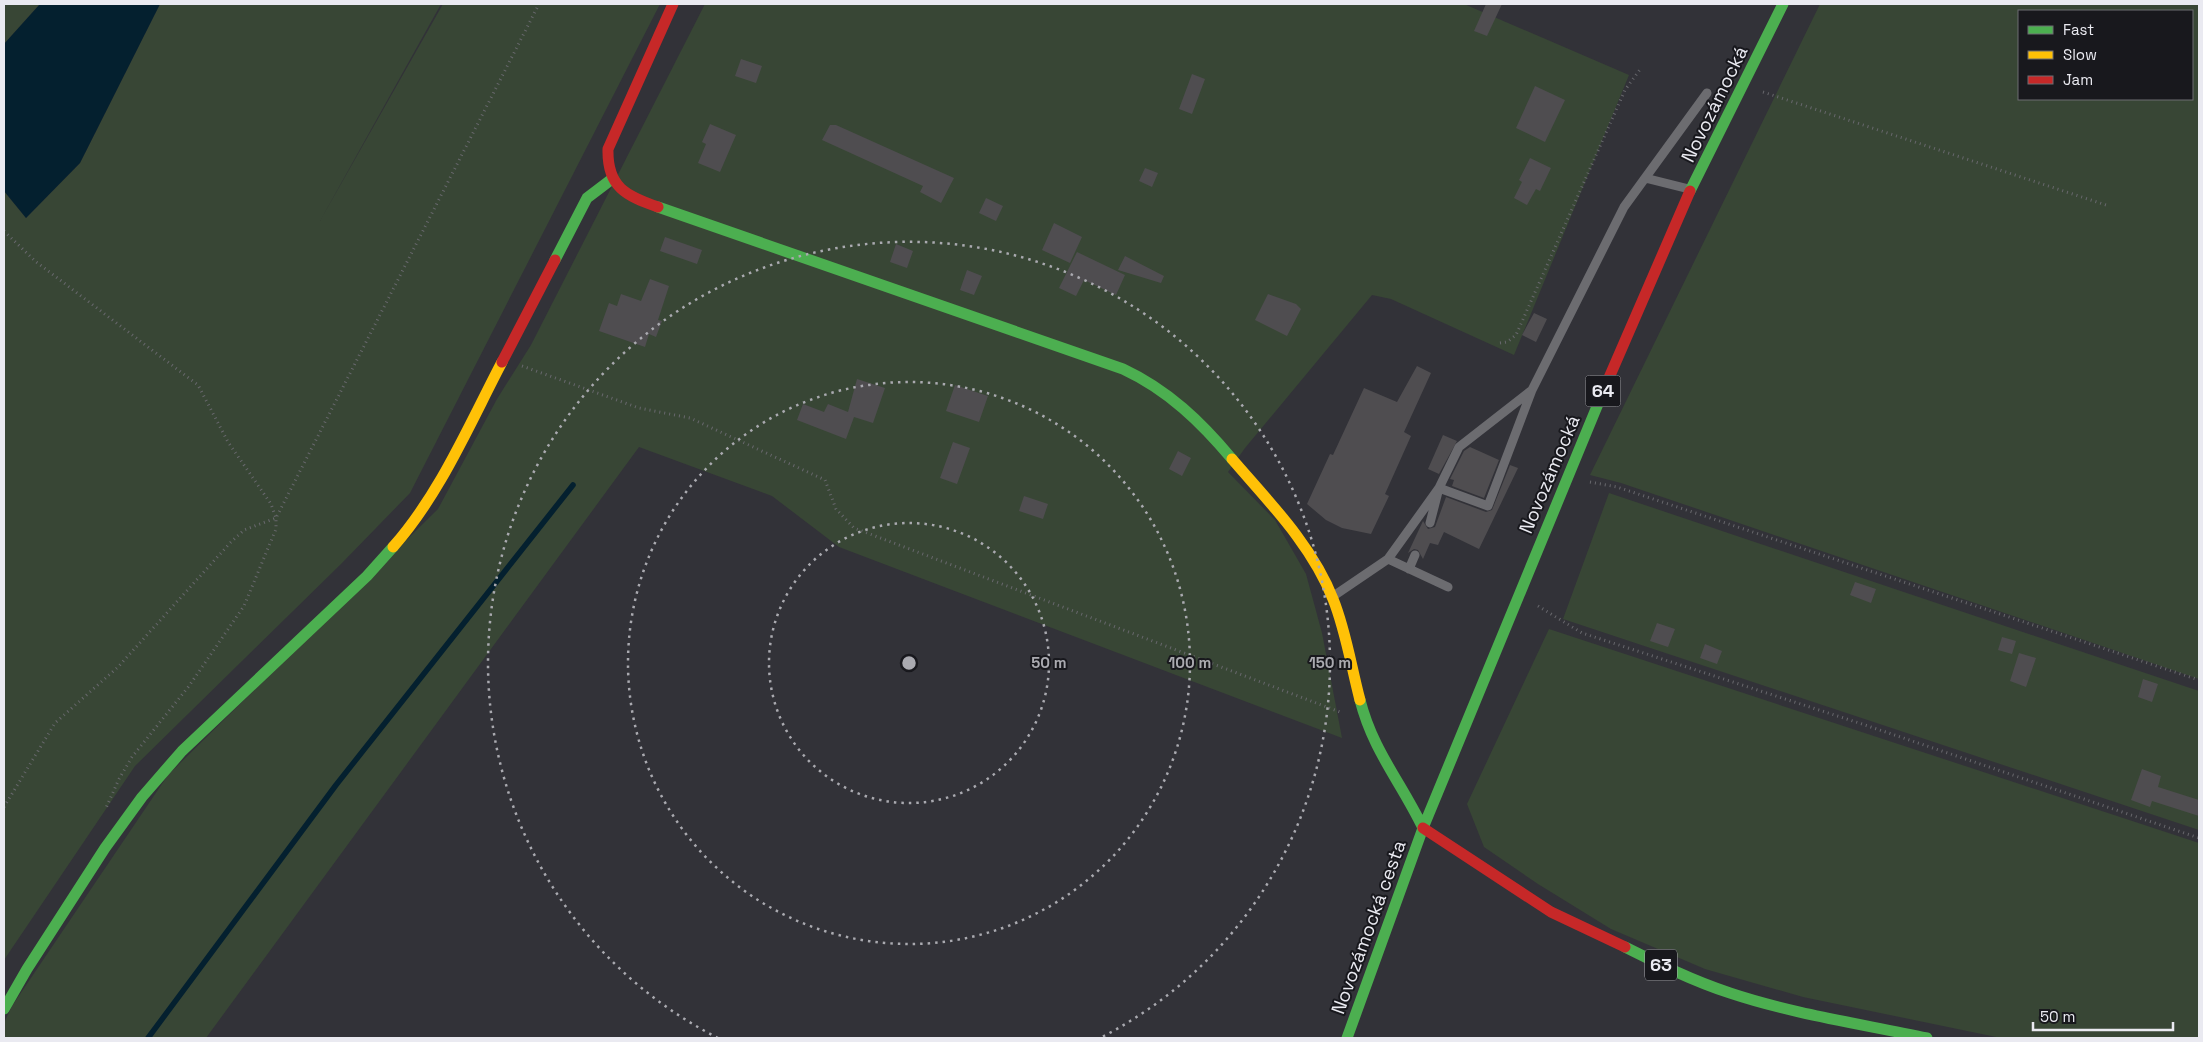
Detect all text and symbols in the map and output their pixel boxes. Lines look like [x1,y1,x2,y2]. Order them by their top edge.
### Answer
legend [2018,10,2193,100]
text: Fast [2063,20,2094,39]
street label: Novozámocká [1676,42,1753,166]
text: Slow [2063,45,2097,64]
text: Jam [2063,70,2093,89]
road number: 64 [1586,376,1620,406]
street label: Novozámocká [1513,411,1586,537]
text: 50 m [1031,653,1067,672]
text: 100 m [1169,653,1211,672]
text: 150 m [1309,653,1351,672]
centre of rings [900,654,918,672]
street label: Novozámocká cesta [1325,837,1412,1018]
road number: 63 [1645,950,1677,980]
scale bar [2033,1000,2173,1032]
text: 50 m [2040,1007,2075,1026]

